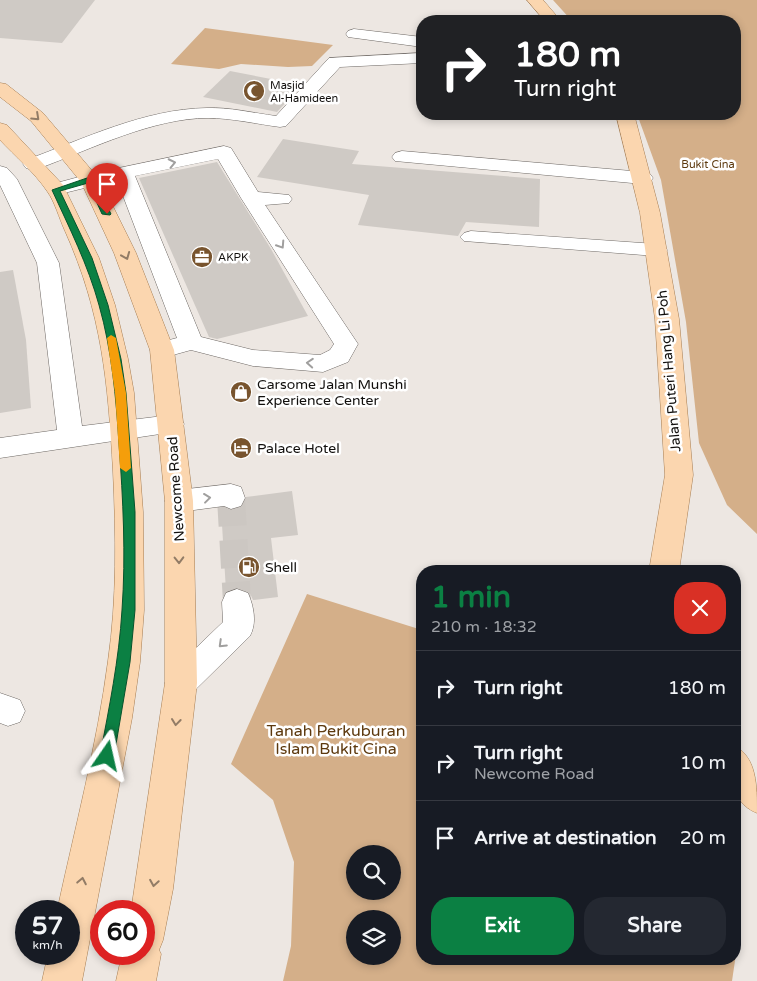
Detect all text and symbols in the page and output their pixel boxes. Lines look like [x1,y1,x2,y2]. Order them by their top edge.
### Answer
text: 180 m [514,34,621,76]
icon: right [431,35,496,100]
text: Turn right [514,76,616,102]
mosque icon: Masjid Al-Hamideen [242,79,266,103]
place label: Masjid Al-Hamideen [270,79,338,105]
one-way arrow [31,111,40,120]
one-way arrow [167,158,176,169]
park label: Bukit Cina [681,158,735,171]
pin [86,163,128,214]
icon: arrive [93,170,121,198]
one-way arrow [275,239,284,248]
office icon: AKPK [190,245,214,269]
one-way arrow [120,251,130,260]
place label: AKPK [218,251,249,264]
street label: Jalan Puteri Hang Li Poh [653,289,685,453]
one-way arrow [306,357,314,368]
place label: Carsome Jalan Munshi Experience Center [257,376,407,409]
shop icon: Carsome Jalan Munshi Experience Center [229,380,253,404]
street label: Newcome Road [164,436,188,542]
hotel icon: Palace Hotel [229,436,253,460]
place label: Palace Hotel [257,440,340,457]
one-way arrow [203,493,211,504]
fuel station icon: Shell [237,555,261,579]
one-way arrow [174,556,185,564]
place label: Shell [265,559,297,576]
text: 1 min [431,579,511,616]
button: close [674,582,726,634]
text: 210 m · 18:32 [431,617,537,637]
one-way arrow [218,638,227,647]
icon: right [431,674,459,702]
text: Turn right [474,677,562,699]
text: 180 m [668,677,726,699]
one-way arrow [171,719,182,727]
park label: Tanah Perkuburan Islam Bukit Cina [267,721,405,759]
position arrow [80,729,132,781]
text: Turn right [474,742,562,764]
icon: right [431,749,459,777]
text: 10 m [680,752,726,774]
text: Newcome Road [474,764,594,784]
icon: arrive [431,824,459,852]
text: Arrive at destination [474,827,657,849]
text: 20 m [680,827,726,849]
map controls [346,845,401,965]
button: search [346,845,401,900]
one-way arrow [76,876,87,885]
one-way arrow [150,879,160,888]
button: Exit [431,897,574,955]
button: Share [584,897,726,955]
speed limit sign: 60 [90,900,155,965]
button: layers [346,910,401,965]
text: 57 [32,911,63,941]
text: km/h [32,938,63,952]

